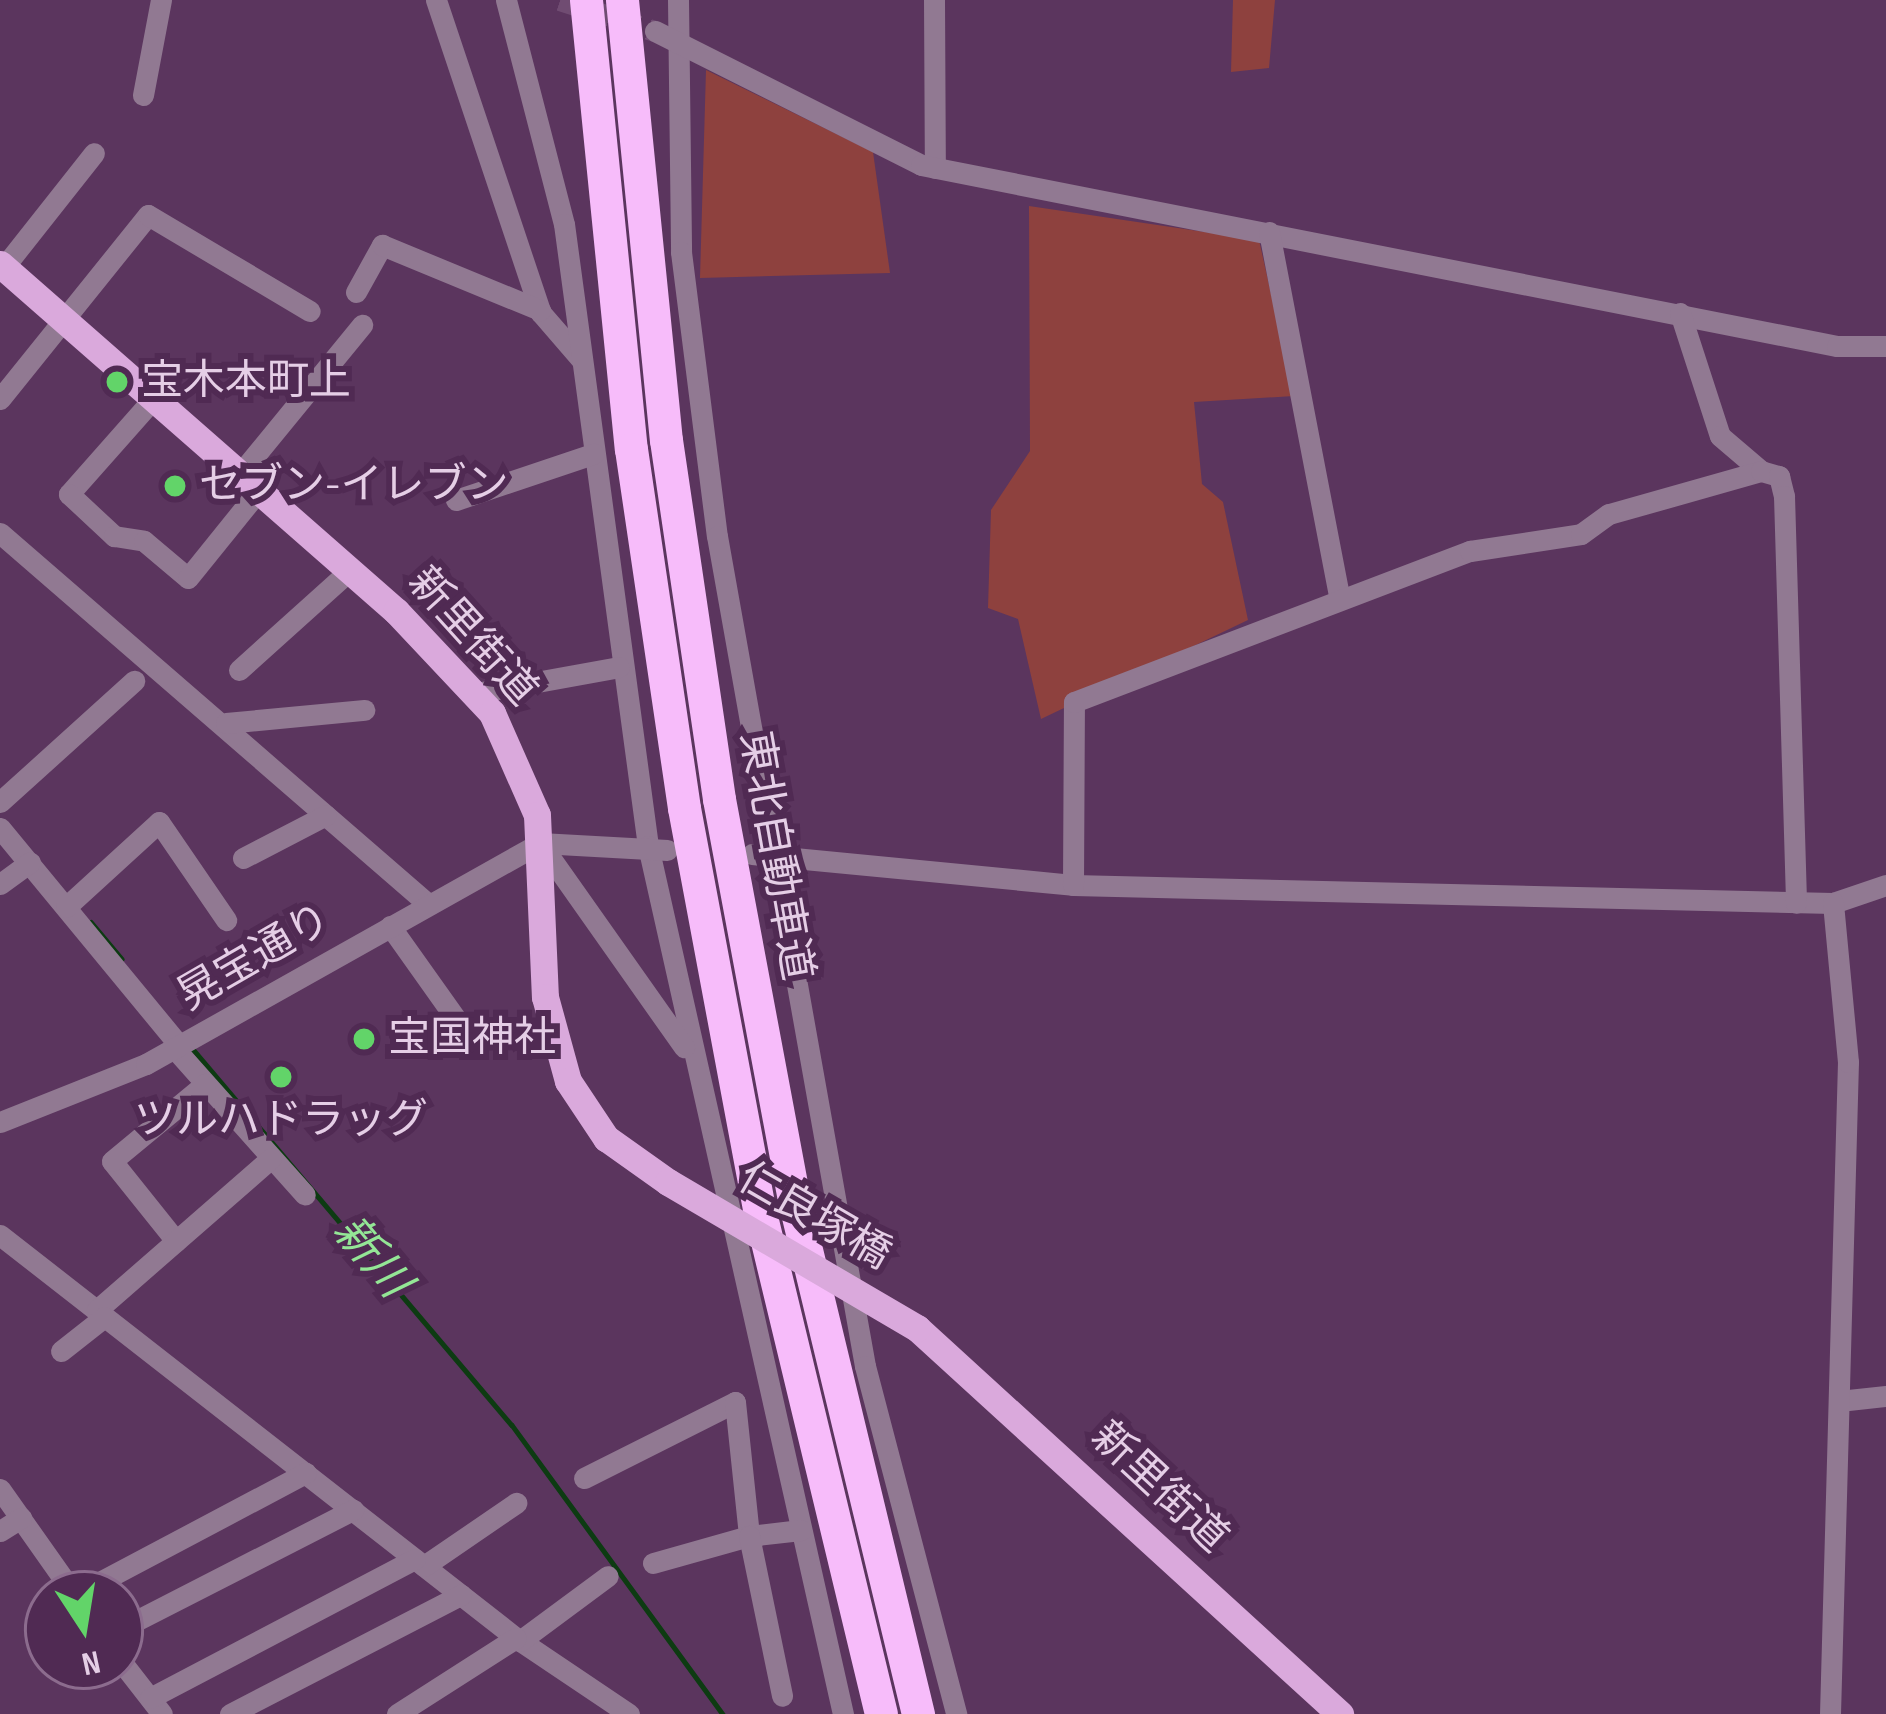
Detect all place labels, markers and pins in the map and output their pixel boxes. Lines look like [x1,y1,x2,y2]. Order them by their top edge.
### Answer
place label: 宝木本町上 [141,357,351,407]
marker: 宝木本町上 [104,369,130,395]
place label: セブン-イレブン [199,461,508,511]
marker: セブン-イレブン [162,473,188,499]
place label: 宝国神社 [388,1014,556,1064]
marker: 宝国神社 [351,1026,377,1052]
marker: ツルハドラッグ [268,1064,294,1090]
place label: ツルハドラッグ [134,1096,428,1146]

